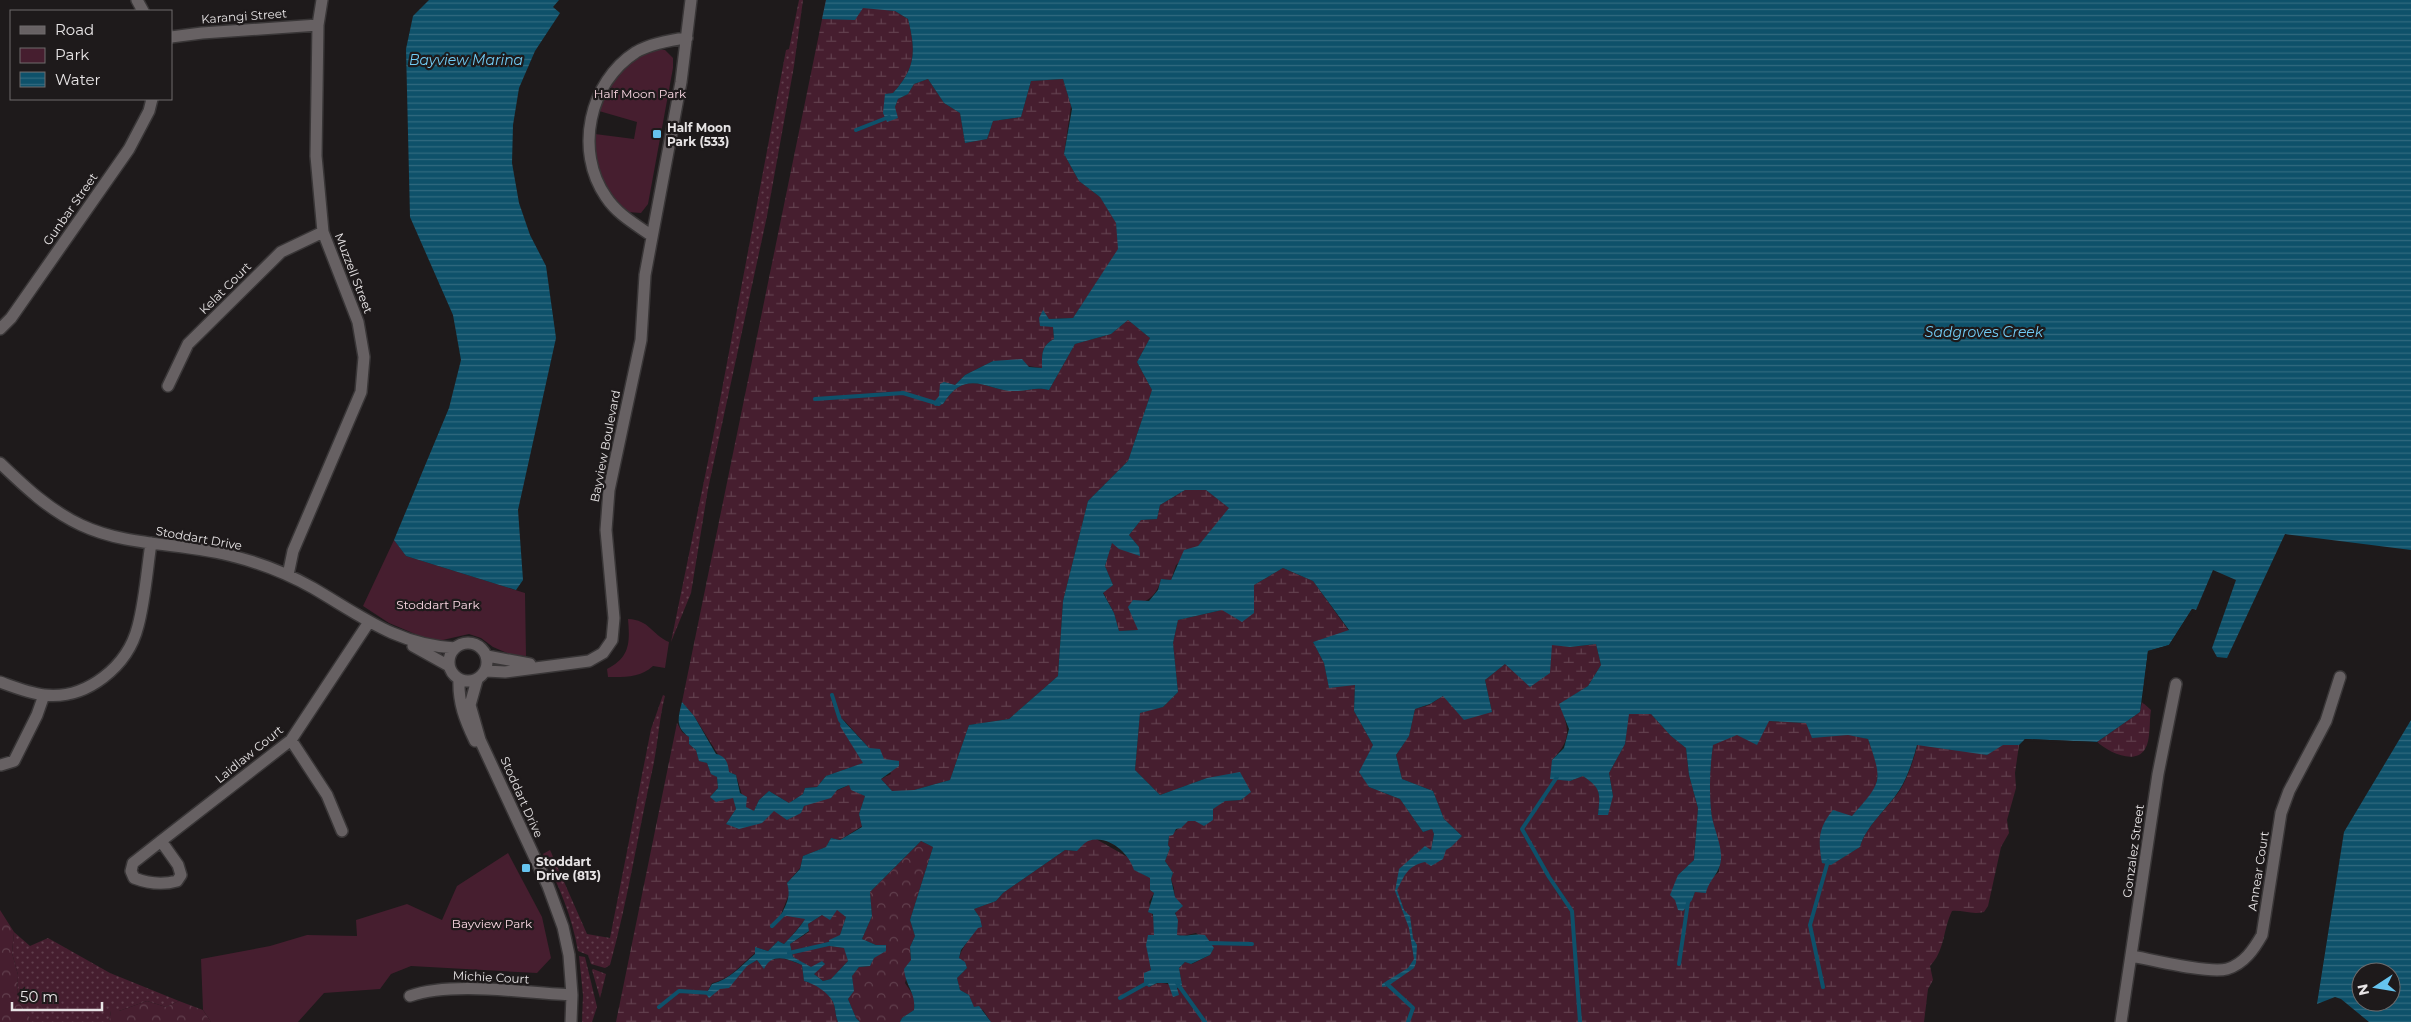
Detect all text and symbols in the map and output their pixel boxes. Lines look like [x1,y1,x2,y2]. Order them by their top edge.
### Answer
street label: Karangi Street [201,6,287,26]
legend [10,10,172,100]
text: Road [55,20,94,39]
text: Park [55,45,89,64]
water label: Bayview Marina [409,51,523,69]
text: Water [55,70,101,89]
park label: Half Moon Park [594,86,687,101]
place label: Half Moon Park (533) [667,120,731,149]
marker: Half Moon Park (533) [651,128,663,140]
street label: Gunbar Street [40,170,101,248]
street label: Muzzell Street [332,231,376,315]
street label: Kelat Court [196,259,254,317]
water label: Sadgroves Creek [1925,323,2044,341]
street label: Bayview Boulevard [587,389,623,503]
street label: Stoddart Drive [155,523,243,553]
park label: Stoddart Park [396,597,480,612]
street label: Laidlaw Court [212,722,286,786]
street label: Stoddart Drive [497,754,547,840]
street label: Gonzalez Street [2119,803,2147,899]
street label: Annear Court [2244,830,2272,912]
place label: Stoddart Drive (813) [536,854,601,883]
marker: Stoddart Drive (813) [520,862,532,874]
park label: Bayview Park [452,916,533,931]
north arrow [2351,962,2401,1012]
street label: Michie Court [452,968,530,987]
scale bar [12,980,102,1012]
text: N [2353,982,2373,997]
text: 50 m [20,987,58,1006]

